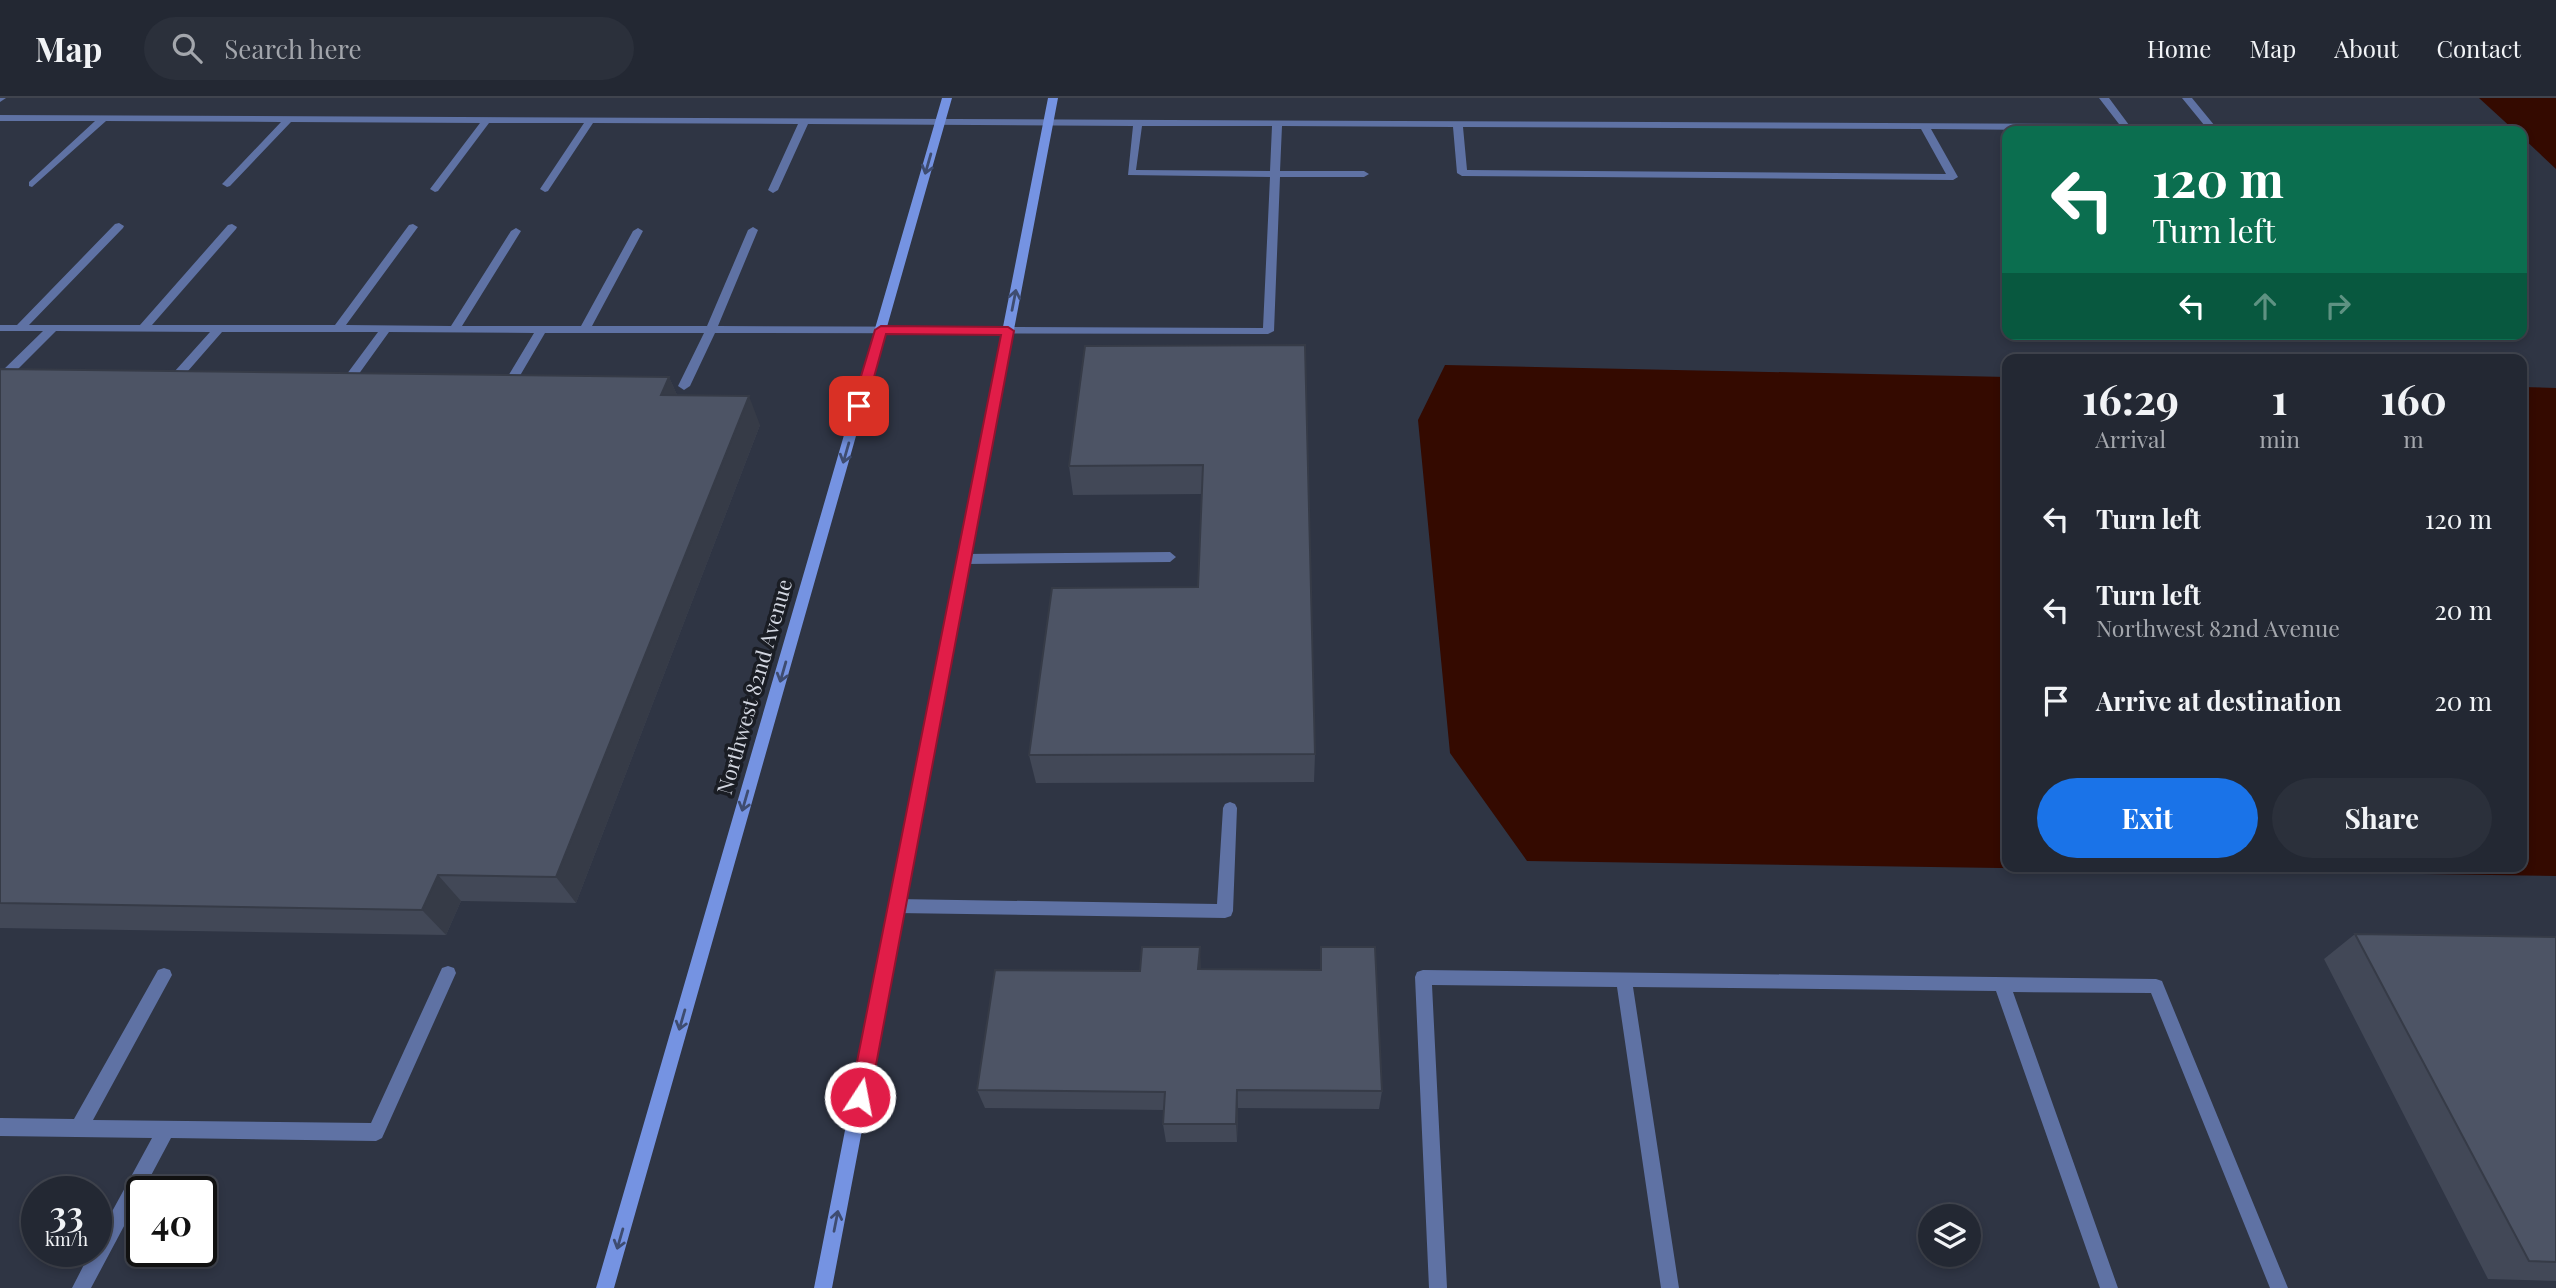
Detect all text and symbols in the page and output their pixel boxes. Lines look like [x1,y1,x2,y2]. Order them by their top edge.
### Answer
search box [144,17,634,80]
text: Map [35,26,102,70]
icon: search [168,29,206,67]
text: Search here [224,31,362,66]
text: Home [2147,32,2211,64]
text: Map [2249,32,2296,64]
text: About [2334,32,2398,64]
text: Contact [2436,32,2521,64]
text: 120 m [2152,145,2284,210]
one-way arrow [921,152,934,174]
icon: left [2037,154,2128,245]
text: Turn left [2152,208,2276,251]
icon: left [2173,287,2211,325]
icon: ahead [2246,287,2284,325]
icon: right [2319,287,2357,325]
one-way arrow [1008,289,1021,312]
text: 16:29 [2082,370,2179,426]
text: 1 [2272,370,2288,426]
text: 160 [2380,370,2447,426]
pin [829,376,889,436]
icon: arrive [840,387,878,425]
text: Arrival [2095,423,2166,454]
text: min [2259,423,2300,454]
text: m [2403,423,2424,454]
one-way arrow [838,442,851,464]
icon: left [2037,500,2075,538]
text: Turn left [2096,501,2201,536]
text: 120 m [2425,501,2492,536]
street label: Northwest 82nd Avenue [709,576,797,797]
text: Turn left [2096,577,2201,612]
icon: left [2037,591,2075,629]
text: 20 m [2434,592,2492,627]
text: Northwest 82nd Avenue [2096,612,2340,643]
one-way arrow [775,660,788,682]
icon: arrive [2037,682,2075,720]
text: Arrive at destination [2096,683,2342,718]
text: 20 m [2434,683,2492,718]
button: Exit [2037,778,2258,858]
button: Share [2272,778,2492,858]
one-way arrow [738,790,751,812]
one-way arrow [675,1009,688,1031]
position arrow [823,1060,897,1134]
speed limit sign: 40 [126,1176,217,1267]
text: 33 [49,1189,84,1236]
map controls [1918,1204,1981,1267]
button: layers [1918,1204,1981,1267]
one-way arrow [829,1210,843,1233]
text: km/h [45,1227,88,1251]
one-way arrow [612,1227,625,1249]

